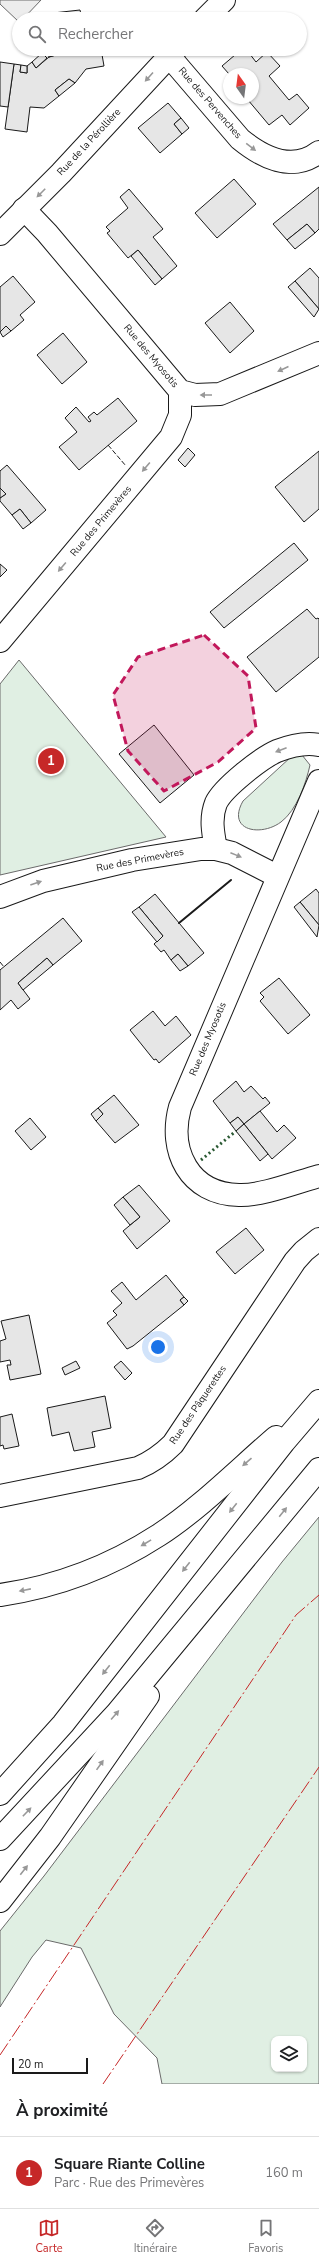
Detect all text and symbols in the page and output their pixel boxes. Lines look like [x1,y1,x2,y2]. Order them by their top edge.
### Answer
search box [12,12,307,56]
icon: search [26,23,48,45]
text: Rechercher [58,24,133,44]
street label: Rue des Pervenches [175,64,245,142]
north arrow [223,68,259,104]
one-way arrow [144,72,154,82]
street label: Rue de la Pérollière [54,105,124,179]
one-way arrow [245,143,256,152]
one-way arrow [36,188,46,197]
street label: Rue des Myosotis [120,321,182,391]
one-way arrow [277,366,289,372]
one-way arrow [199,392,212,398]
one-way arrow [141,461,150,472]
street label: Rue des Primevères [67,482,135,559]
one-way arrow [58,561,67,572]
pin: 1 [38,746,64,776]
one-way arrow [275,748,287,754]
street label: Rue des Primevères [95,845,185,875]
one-way arrow [231,852,242,858]
one-way arrow [31,880,43,886]
street label: Rue des Myosotis [186,1000,230,1078]
your location [148,1337,168,1357]
street label: Rue des Pâquerettes [166,1363,230,1447]
one-way arrow [242,1457,253,1466]
one-way arrow [228,1502,237,1513]
one-way arrow [279,1507,287,1517]
one-way arrow [140,1539,152,1546]
one-way arrow [182,1562,191,1573]
one-way arrow [19,1587,31,1593]
one-way arrow [102,1664,111,1675]
one-way arrow [110,1710,119,1721]
one-way arrow [96,1759,104,1770]
one-way arrow [23,1807,32,1817]
one-way arrow [20,1864,28,1875]
map controls [271,2036,307,2072]
button: layers [271,2036,307,2072]
scale bar [12,2056,88,2075]
text: 20 m [18,2057,43,2072]
text: À proximité [16,2099,108,2122]
text: Square Riante Colline [54,2154,205,2174]
text: 1 [25,2164,33,2182]
text: 160 m [265,2164,303,2182]
text: Parc · Rue des Primevères [54,2174,204,2192]
tab: Carte [36,2217,63,2256]
tab: Itinéraire [134,2217,177,2256]
tab: Favoris [248,2217,283,2256]

